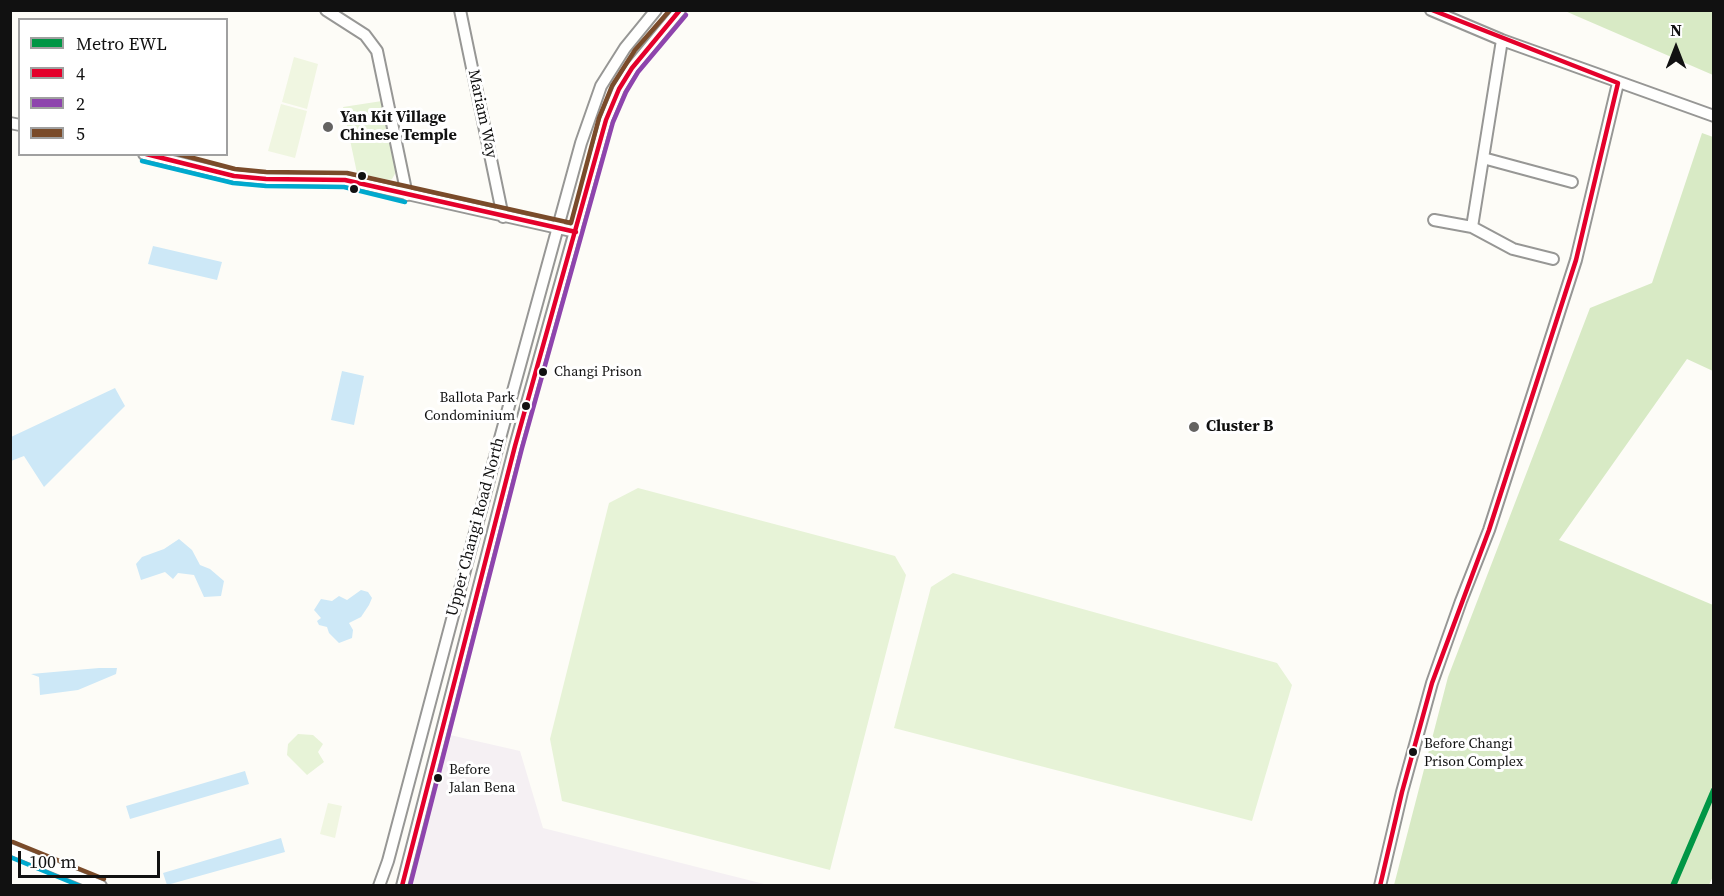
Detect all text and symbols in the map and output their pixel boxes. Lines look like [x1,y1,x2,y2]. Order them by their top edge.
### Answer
legend [18,18,228,156]
north arrow [1646,18,1706,78]
text: N [1670,19,1682,41]
text: Metro EWL [76,31,167,56]
text: 4 [76,61,85,86]
street label: Mariam Way [463,68,501,160]
text: 2 [76,91,85,116]
place label: Yan Kit Village Chinese Temple [340,108,457,146]
marker: Yan Kit Village Chinese Temple [321,120,335,134]
text: 5 [76,121,85,146]
unlabelled marker [356,170,368,182]
unlabelled marker [348,183,360,195]
place label: Changi Prison [554,364,642,380]
marker: Changi Prison [537,366,549,378]
place label: Ballota Park Condominium [424,390,515,422]
marker: Ballota Park Condominium [520,400,532,412]
place label: Cluster B [1206,417,1273,437]
marker: Cluster B [1187,420,1201,434]
street label: Upper Changi Road North [443,435,509,619]
place label: Before Changi Prison Complex [1424,736,1523,768]
marker: Before Changi Prison Complex [1407,746,1419,758]
place label: Before Jalan Bena [449,762,515,795]
marker: Before Jalan Bena [432,772,444,784]
scale bar [21,839,164,877]
text: 100 m [29,849,76,874]

